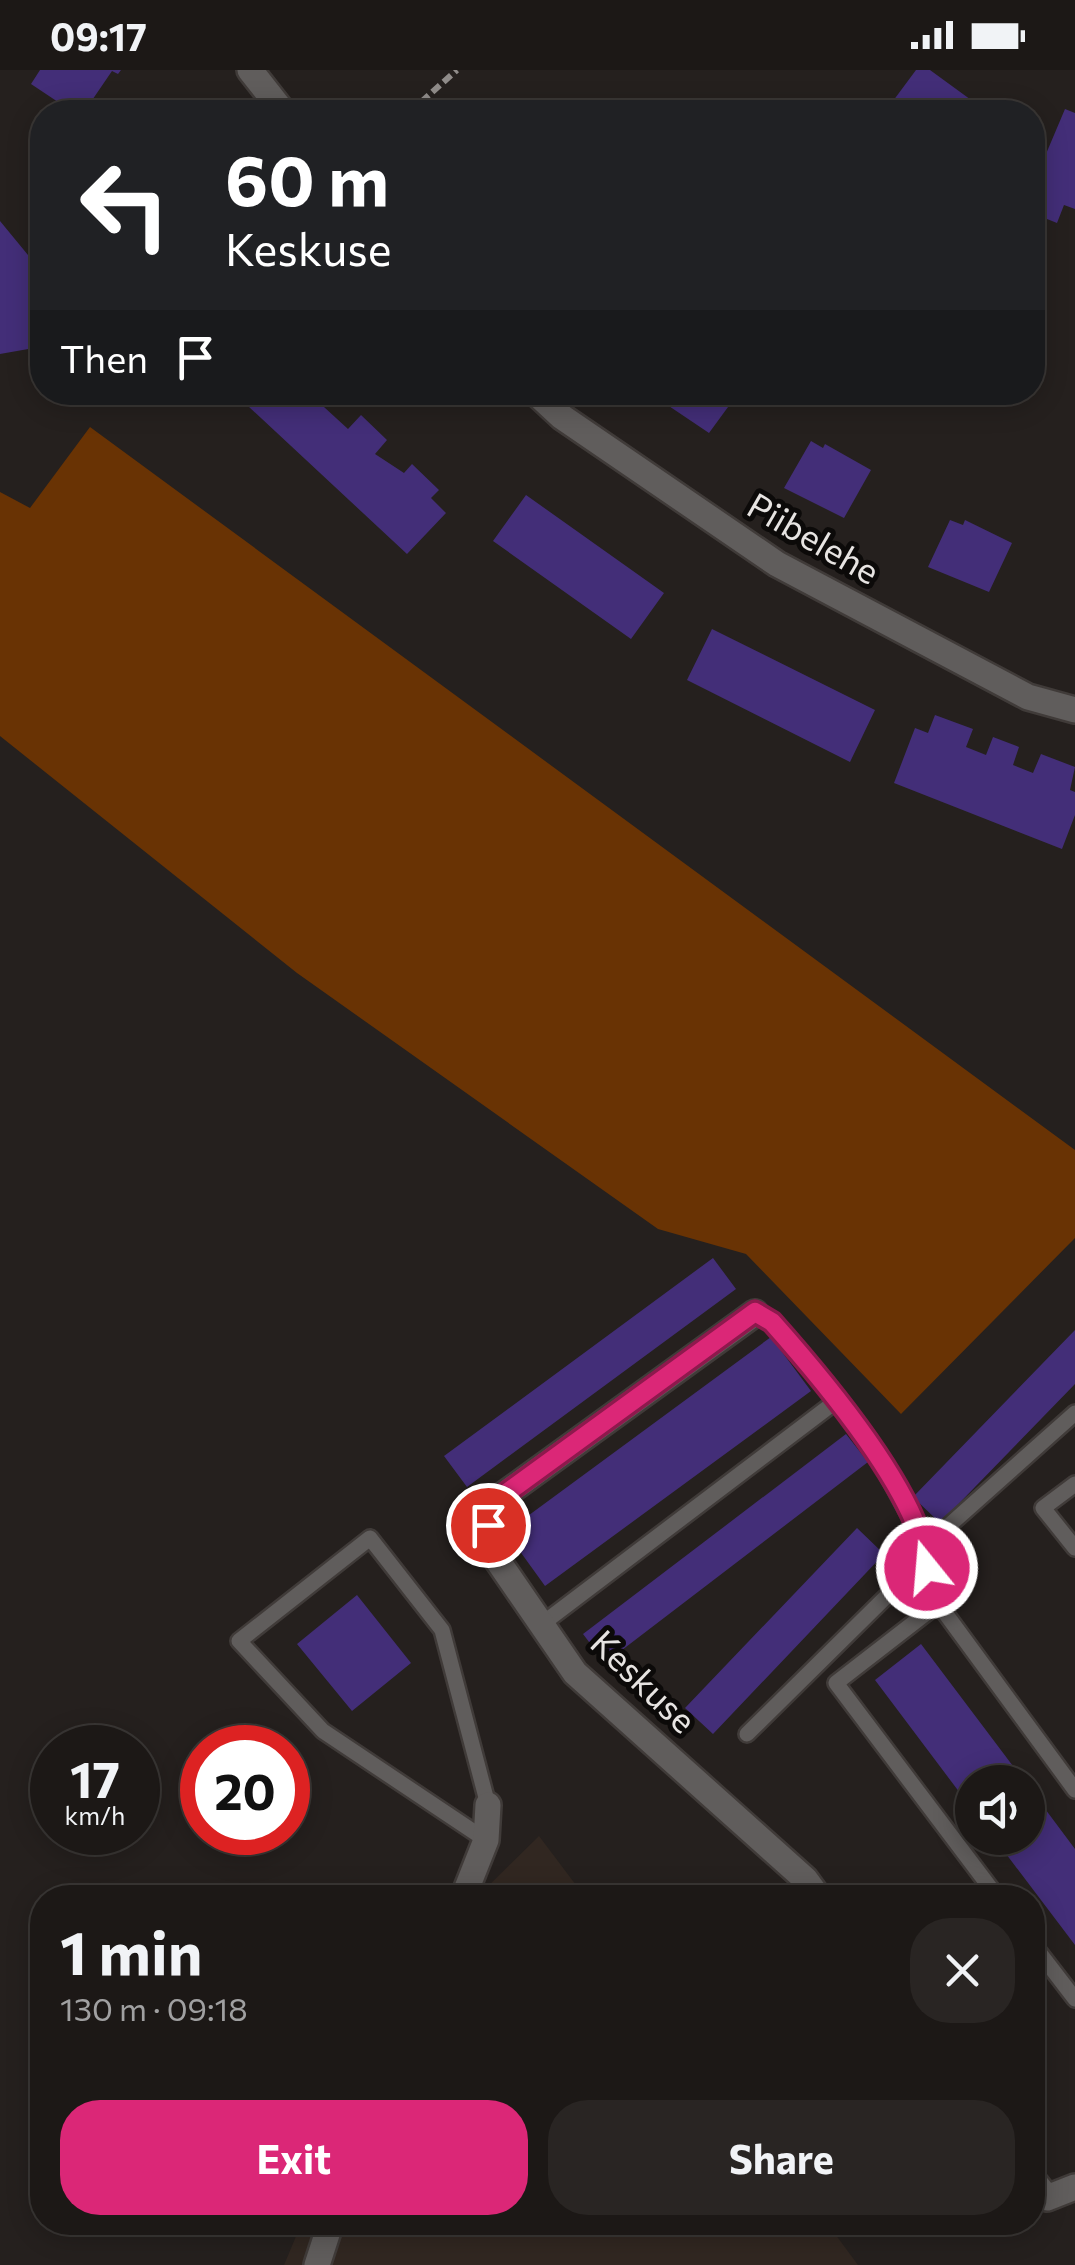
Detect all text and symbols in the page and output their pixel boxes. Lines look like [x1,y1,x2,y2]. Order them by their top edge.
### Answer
text: 09:17 [50,12,147,59]
text: 60 m [225,135,389,220]
icon: left [60,140,190,270]
text: Keskuse [225,220,392,275]
icon: arrive [168,330,223,385]
text: Then [60,334,148,381]
street label: Piibelehe [741,482,888,592]
pin [446,1483,531,1568]
icon: arrive [461,1498,516,1553]
position arrow [875,1516,979,1620]
street label: Keskuse [583,1620,706,1741]
speed limit sign: 20 [180,1725,310,1855]
text: 17 [70,1747,120,1808]
map controls [955,1765,1045,1855]
button: sound [955,1765,1045,1855]
text: km/h [65,1800,125,1830]
text: 1 min [60,1914,202,1987]
button: close [910,1918,1015,2023]
text: 130 m · 09:18 [60,1988,248,2028]
button: Exit [60,2100,528,2215]
button: Share [548,2100,1015,2215]

